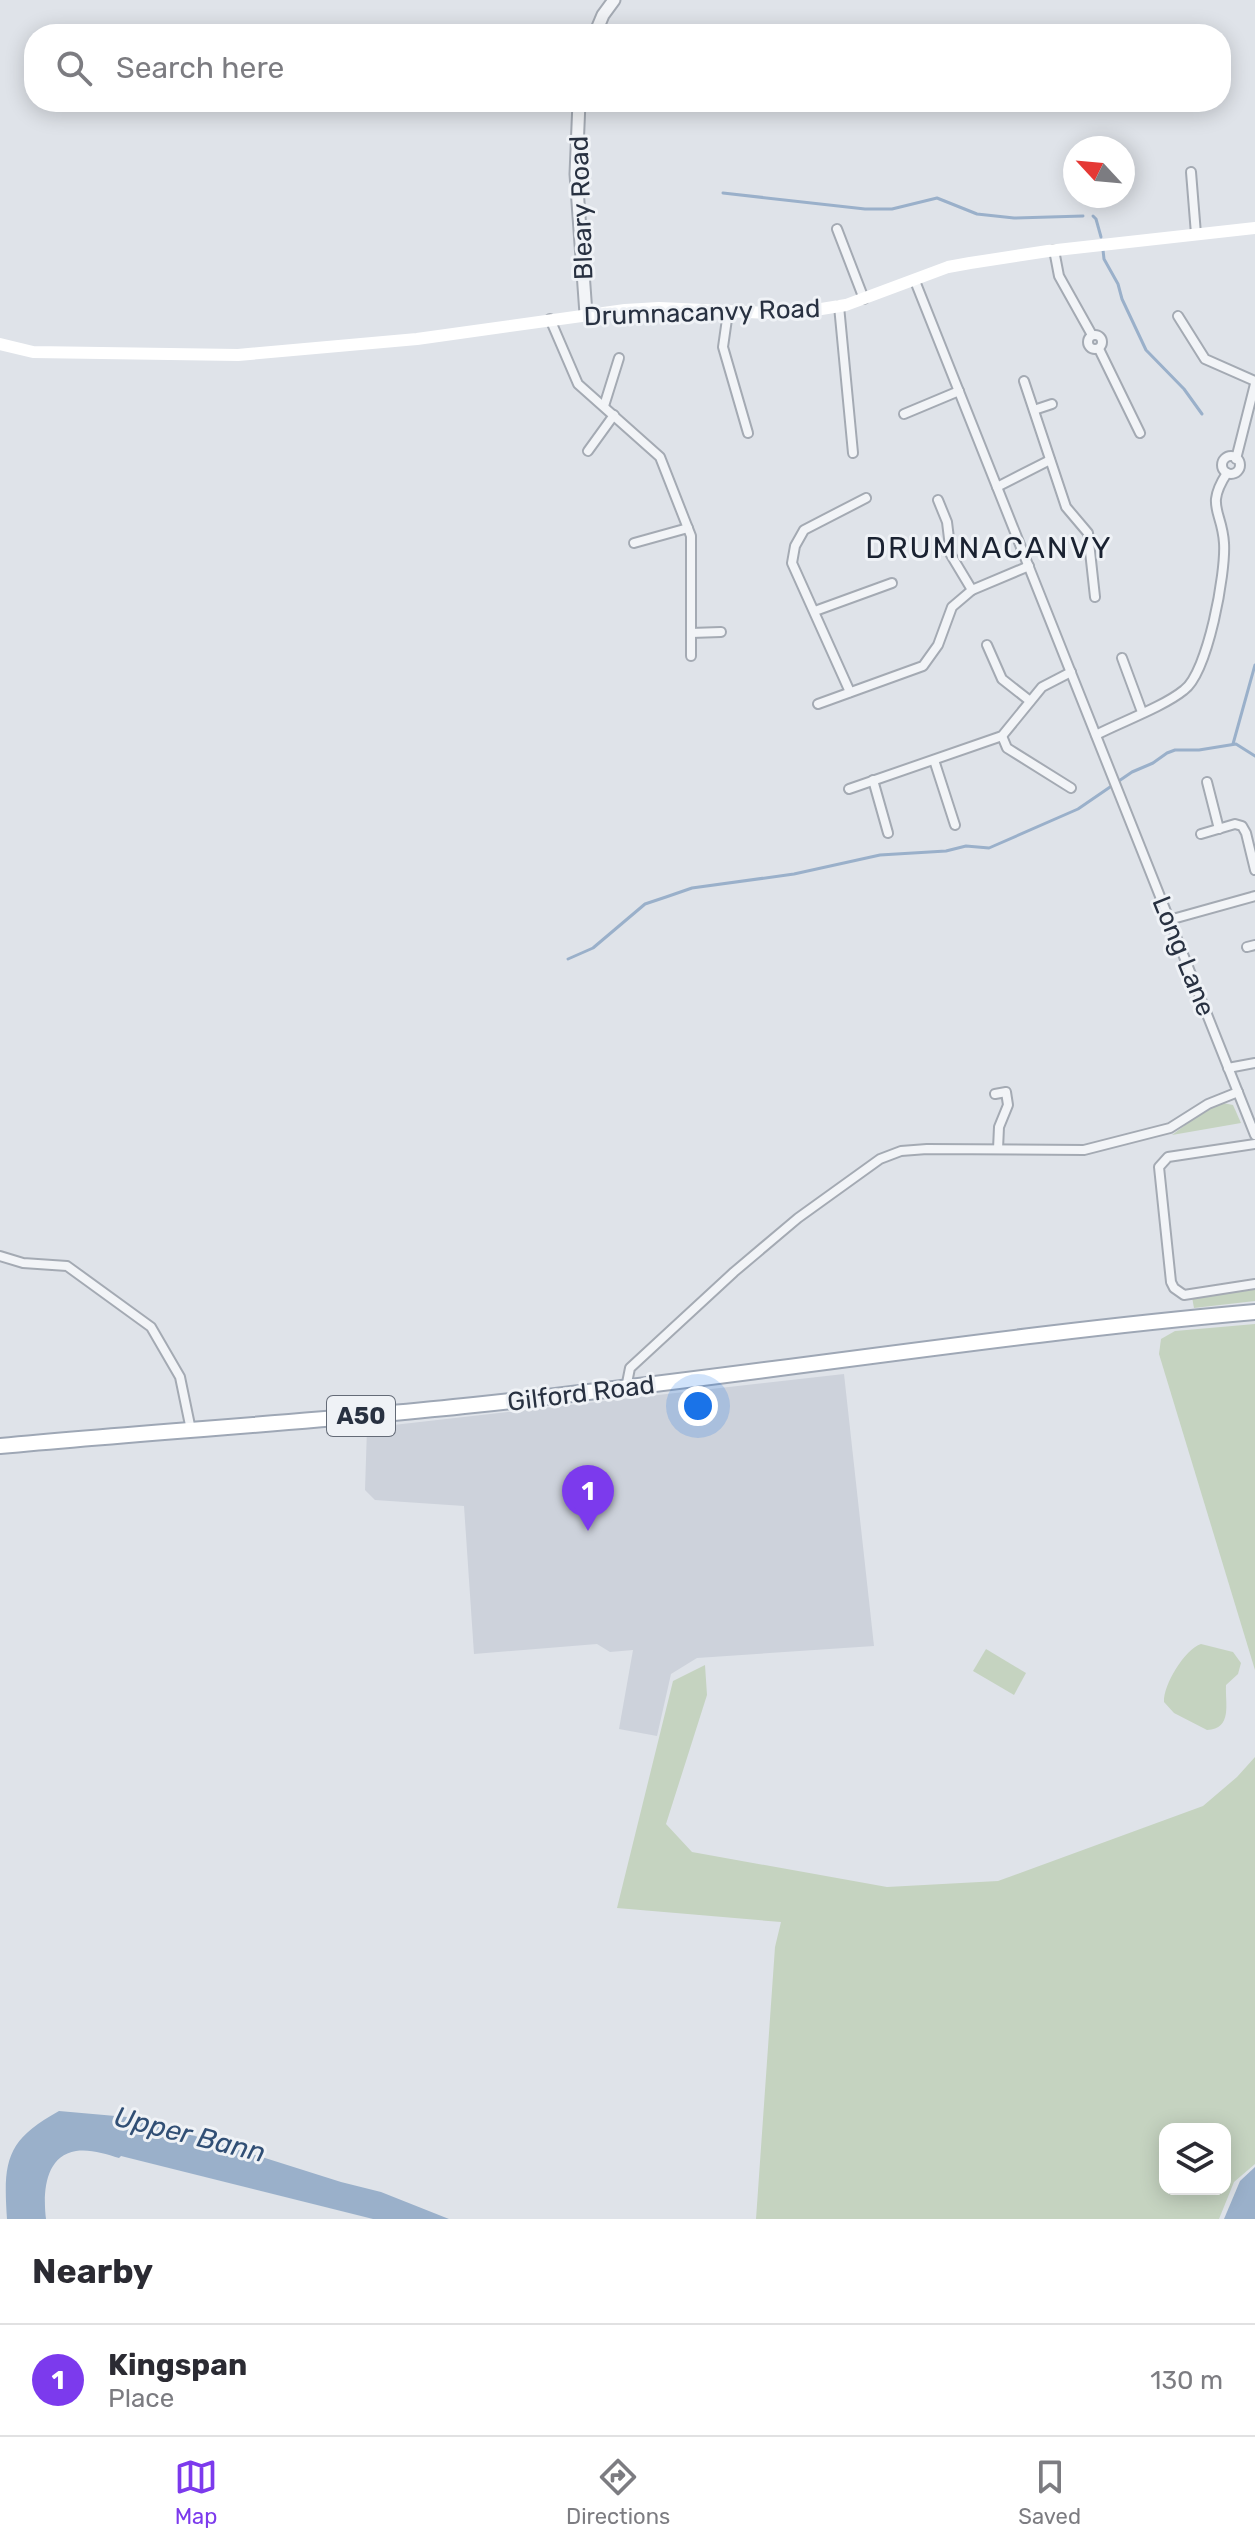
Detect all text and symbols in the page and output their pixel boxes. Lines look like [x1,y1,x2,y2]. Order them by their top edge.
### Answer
search box [24,24,1231,112]
icon: search [52,46,96,90]
text: Search here [116,50,284,86]
street label: Bleary Road [563,135,600,281]
north arrow [1063,136,1135,208]
street label: Drumnacanvy Road [583,293,821,332]
district label: DRUMNACANVY [865,530,1113,566]
street label: Long Lane [1146,892,1222,1021]
street label: Gilford Road [506,1369,656,1418]
your location [678,1386,718,1426]
road number: A50 [327,1396,395,1436]
pin: 1 [562,1465,614,1531]
water label: Upper Bann [111,2100,269,2169]
map controls [1159,2123,1231,2195]
button: layers [1159,2123,1231,2195]
text: Nearby [32,2251,153,2292]
text: Kingspan [108,2347,247,2383]
text: 1 [52,2365,64,2396]
text: 130 m [1150,2365,1223,2396]
text: Place [108,2383,174,2414]
tab: Map [174,2455,218,2530]
tab: Directions [566,2455,670,2530]
tab: Saved [1018,2455,1081,2530]

